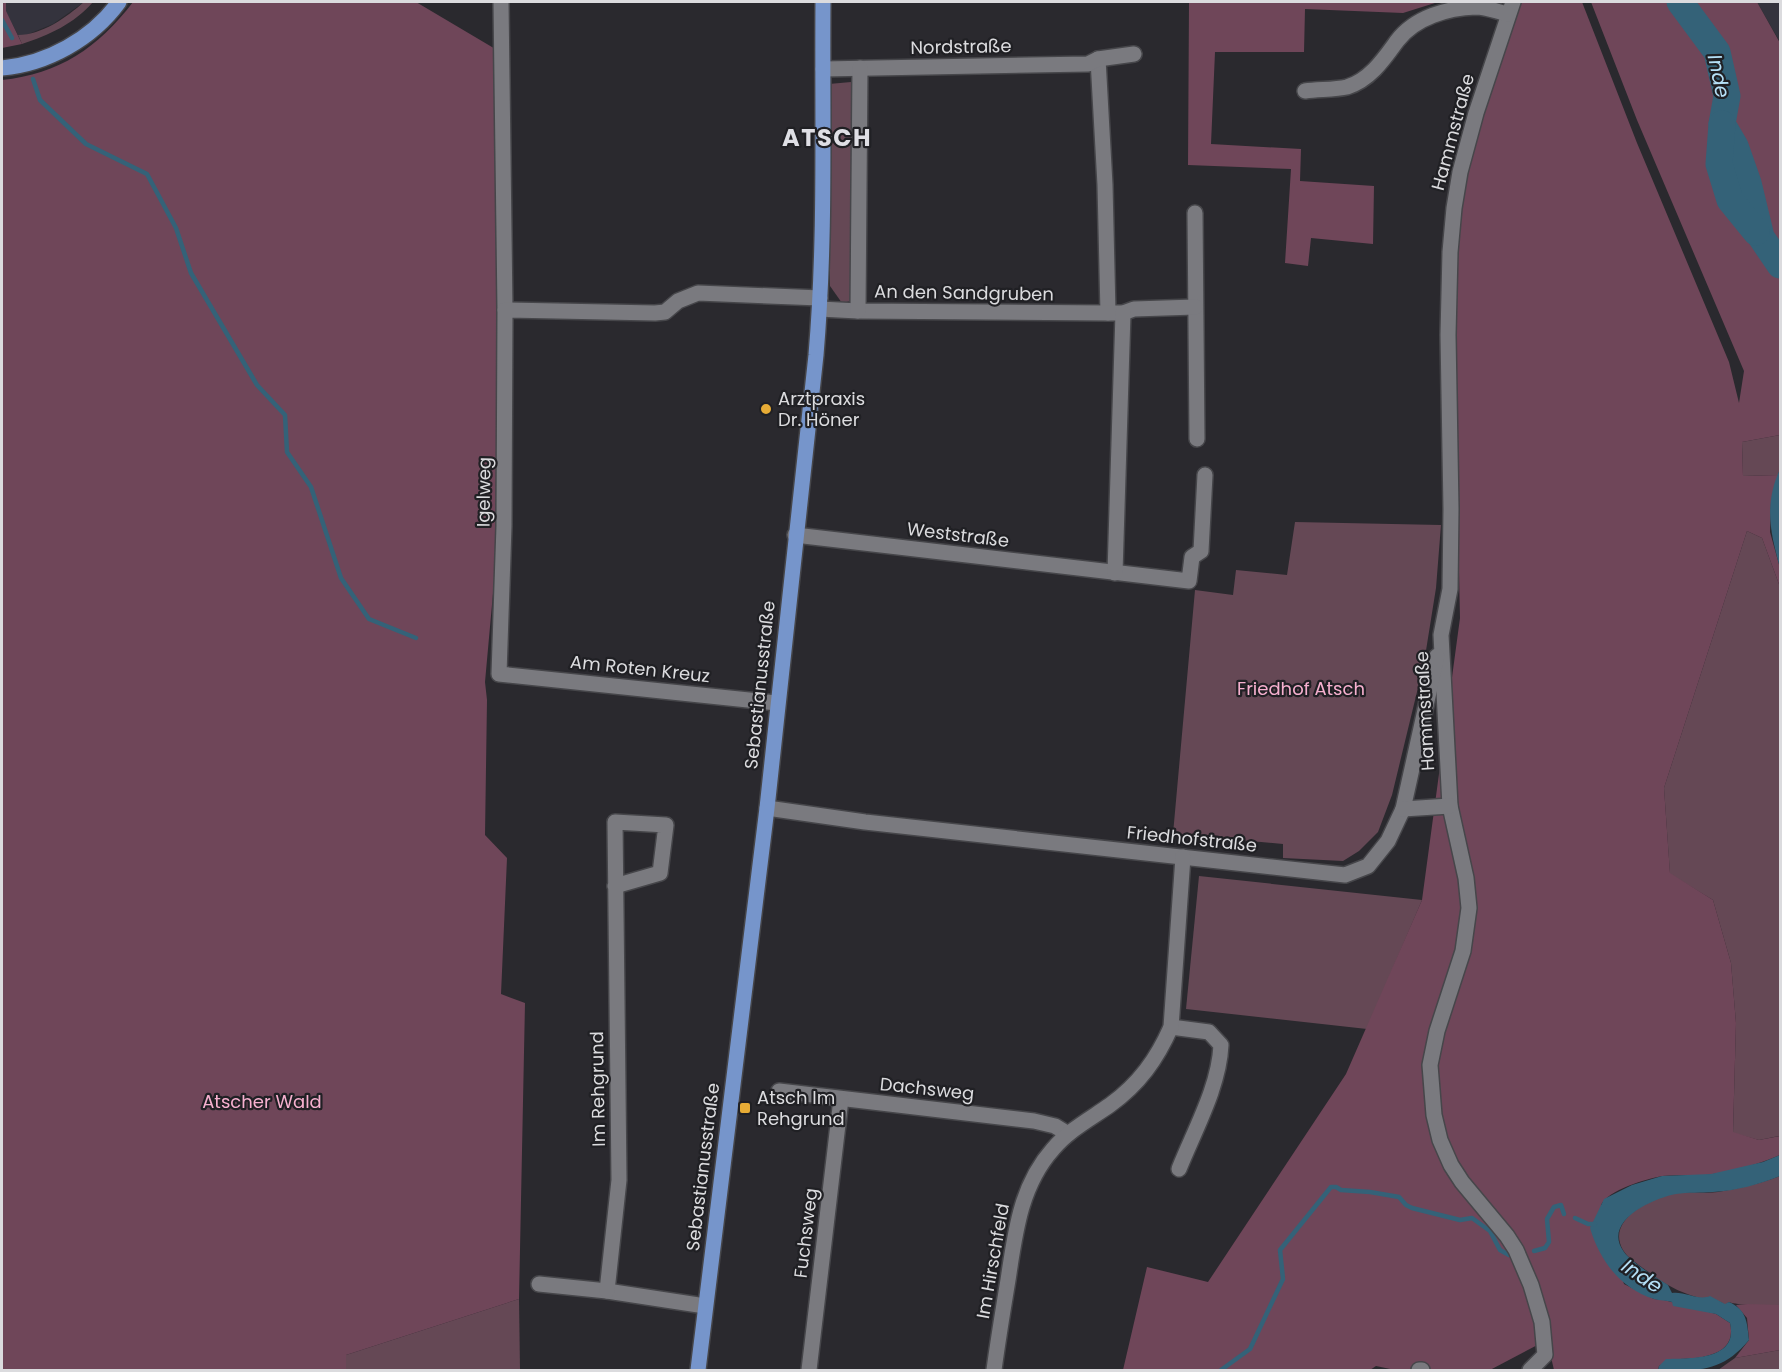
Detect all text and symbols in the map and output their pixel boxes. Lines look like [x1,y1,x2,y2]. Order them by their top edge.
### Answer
street label: Nordstraße [910,33,1012,60]
water label: Inde [1701,52,1737,100]
street label: Hammstraße [1425,71,1480,193]
district label: ATSCH [782,121,872,154]
street label: An den Sandgruben [874,278,1054,307]
place label: Arztpraxis Dr. Höner [778,386,865,432]
marker: Arztpraxis Dr. Höner [759,402,773,416]
street label: Igelweg [470,457,497,527]
street label: Weststraße [905,516,1011,553]
street label: Sebastianusstraße [738,599,781,770]
street label: Am Roten Kreuz [569,649,711,688]
street label: Hammstraße [1409,650,1440,772]
park label: Friedhof Atsch [1237,676,1365,701]
street label: Friedhofstraße [1126,819,1258,858]
street label: Im Rehgrund [584,1031,611,1147]
street label: Dachsweg [879,1071,976,1106]
street label: Sebastianusstraße [680,1081,725,1252]
place label: Atsch Im Rehgrund [757,1085,845,1131]
park label: Atscher Wald [202,1089,322,1114]
marker: Atsch Im Rehgrund [738,1101,752,1115]
street label: Fuchsweg [788,1186,823,1279]
street label: Im Hirschfeld [970,1201,1015,1321]
water label: Inde [1616,1252,1668,1300]

